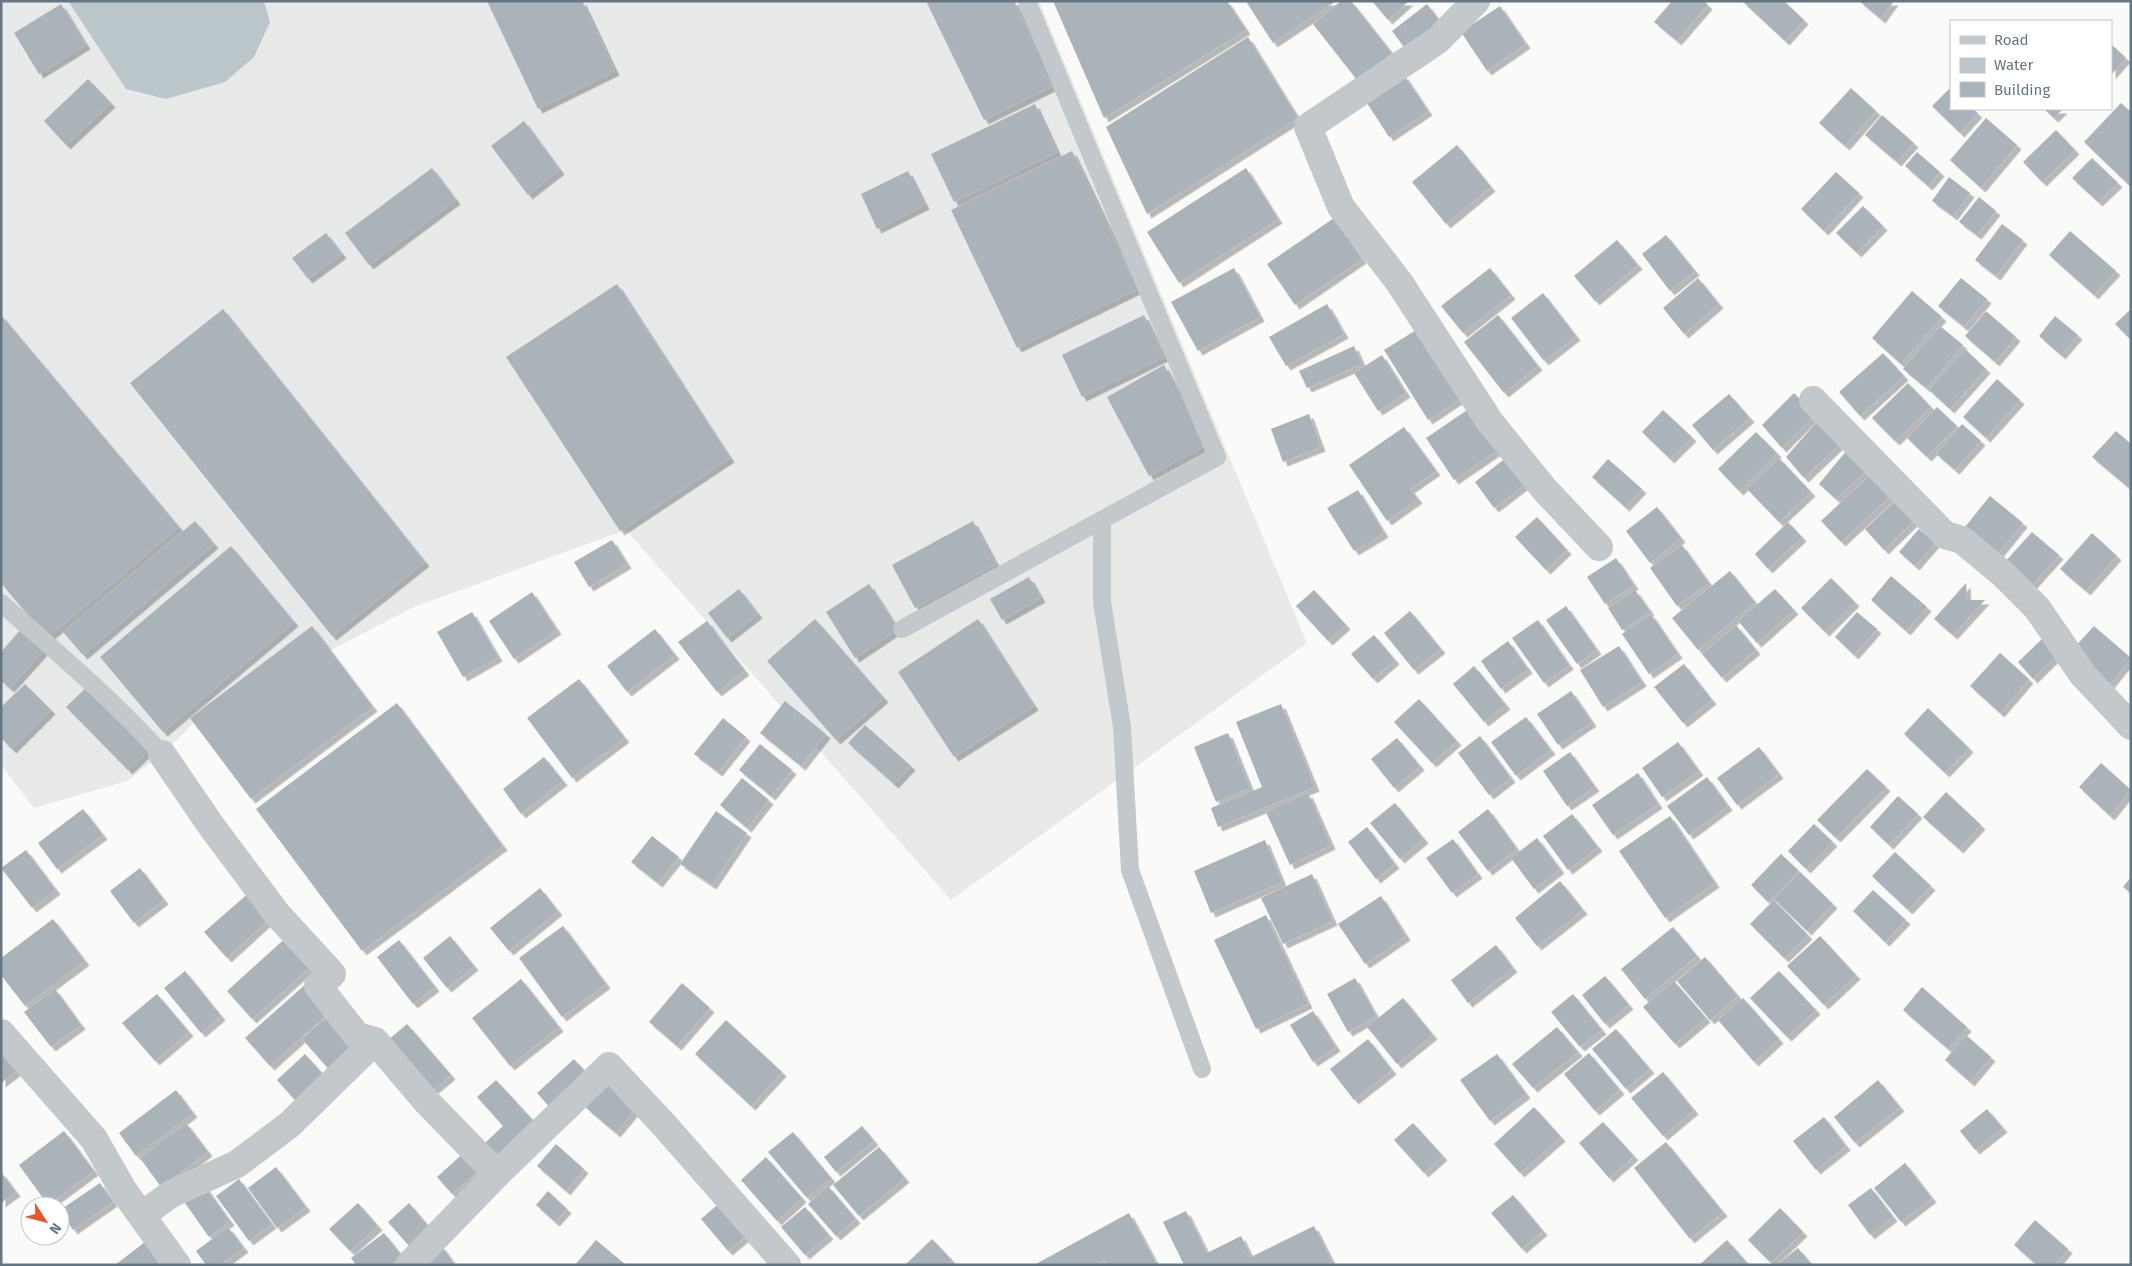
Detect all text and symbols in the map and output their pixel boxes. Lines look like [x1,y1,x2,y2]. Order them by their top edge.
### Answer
legend [1950,20,2112,110]
text: Road [1994,31,2029,49]
text: Water [1994,56,2033,74]
text: Building [1994,81,2050,99]
north arrow [20,1196,70,1246]
text: N [46,1220,65,1237]

